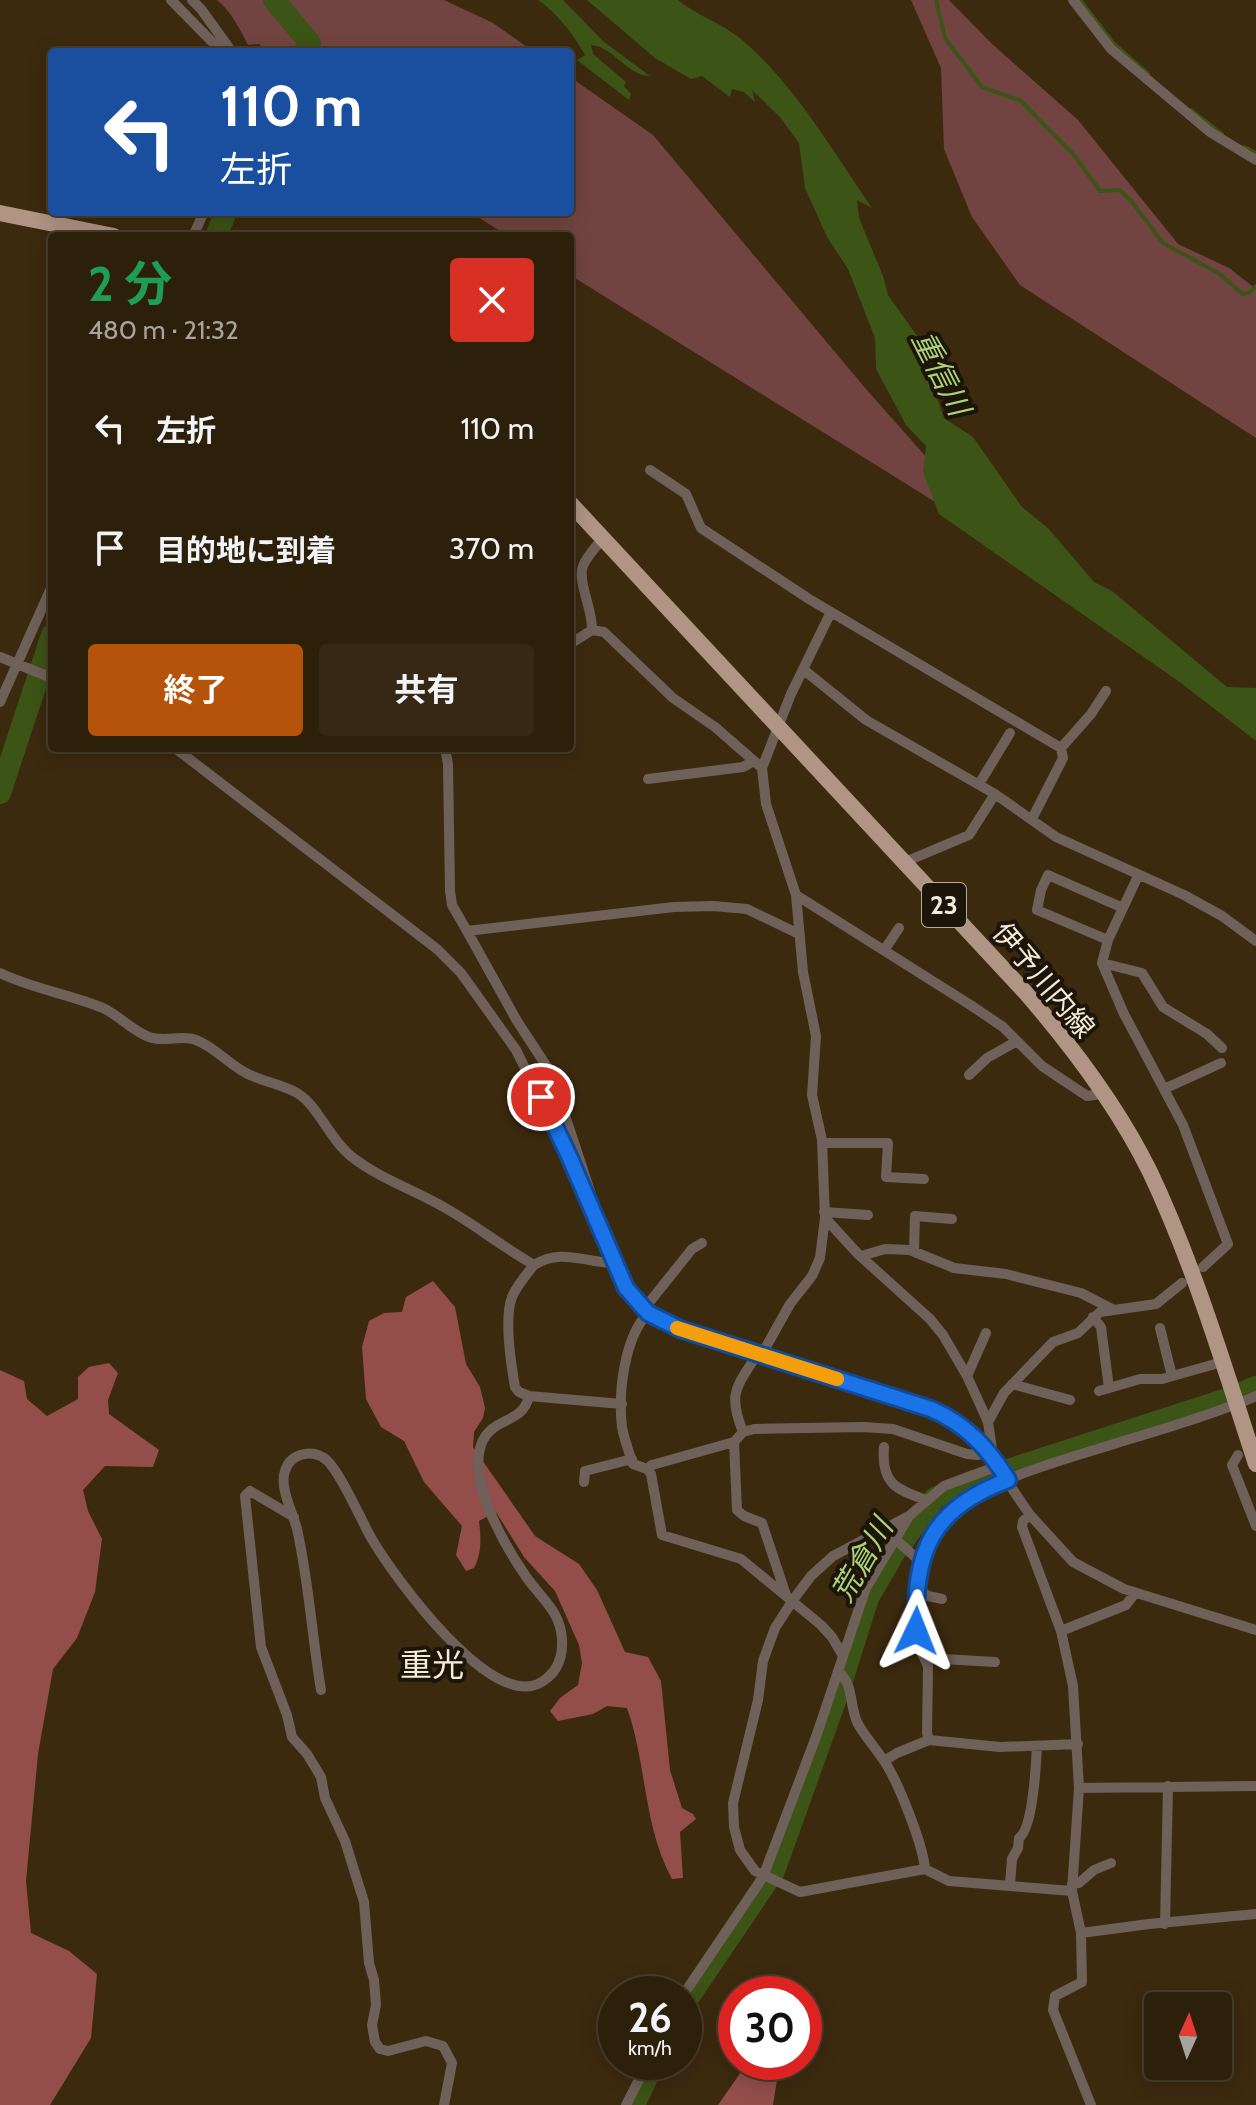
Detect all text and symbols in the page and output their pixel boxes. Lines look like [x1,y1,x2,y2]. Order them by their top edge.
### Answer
text: 110 m [220,72,362,140]
icon: left [88,80,192,184]
text: 左折 [220,147,292,191]
text: 2 分 [88,255,172,313]
button: close [450,258,534,342]
text: 480 m · 21:32 [88,314,239,346]
water label: 重信川 [904,325,979,424]
icon: left [88,406,132,450]
text: 110 m [460,410,534,447]
text: 左折 [156,412,216,449]
icon: arrive [88,526,132,570]
text: 370 m [449,530,534,567]
text: 目的地に到着 [156,532,336,569]
button: 終了 [88,644,303,736]
button: 共有 [319,644,534,736]
road number: 23 [922,883,966,927]
street label: 伊予川内線 [986,915,1102,1045]
pin [507,1063,575,1131]
icon: arrive [519,1075,563,1119]
water label: 荒倉川 [823,1509,902,1608]
position arrow [874,1589,958,1673]
district label: 重光 [400,1645,464,1684]
speed limit sign: 30 [718,1976,822,2080]
north arrow [1144,1992,1232,2080]
map controls [1144,1992,1232,2080]
text: 26 [628,1993,672,2042]
text: km/h [628,2036,672,2060]

